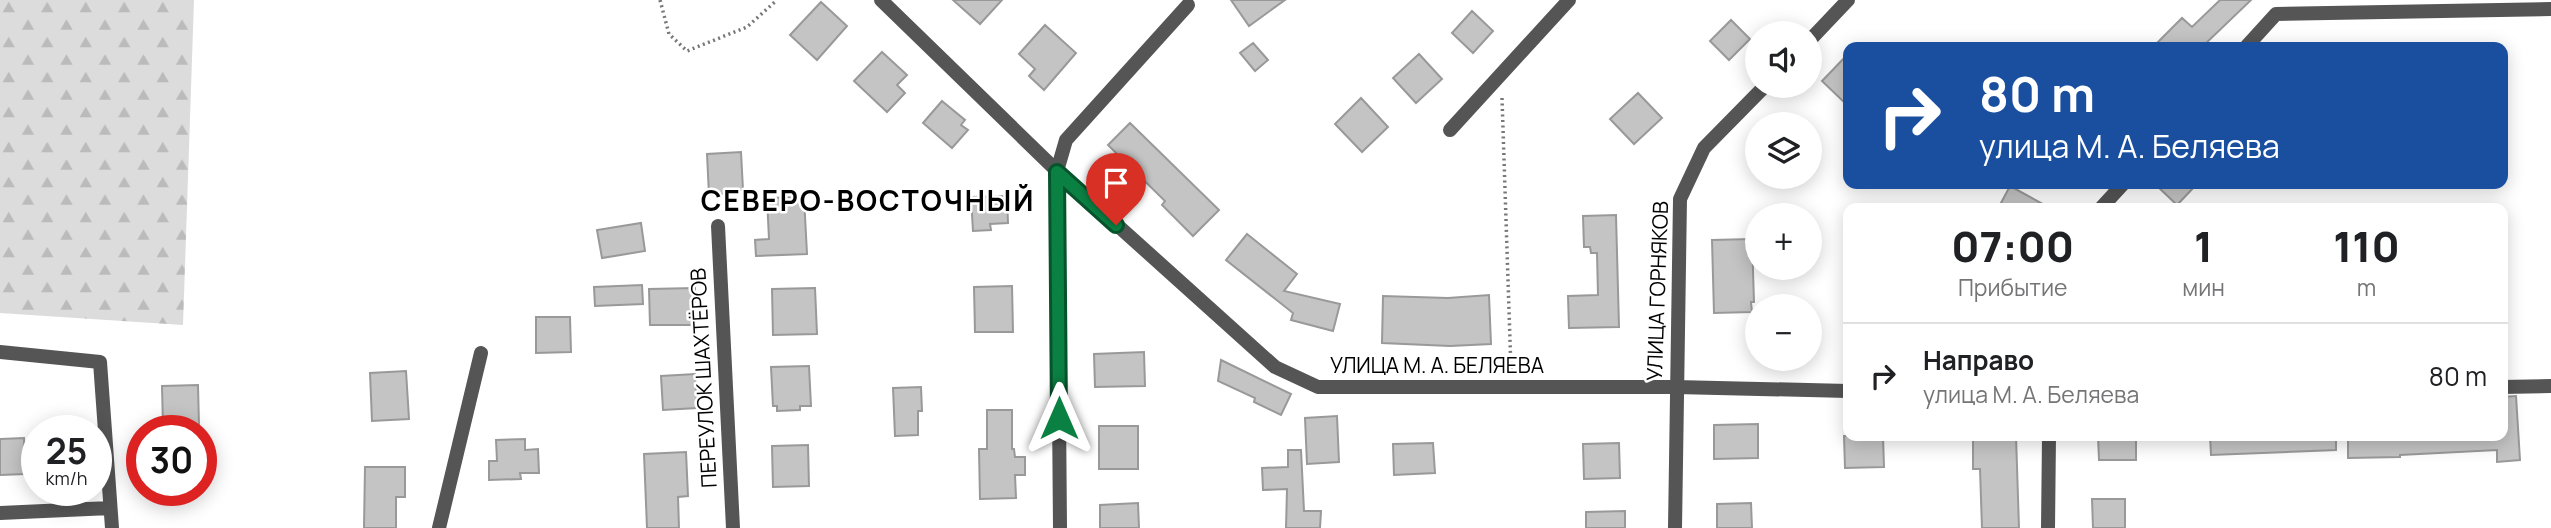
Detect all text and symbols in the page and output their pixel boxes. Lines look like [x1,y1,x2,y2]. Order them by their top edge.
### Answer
map controls [1745,21,1822,371]
button: sound [1745,21,1822,98]
text: 80 m [1979,60,2095,127]
icon: right [1864,70,1955,161]
button: layers [1745,112,1822,189]
text: улица М. А. Беляева [1979,124,2280,168]
pin [1086,153,1146,225]
icon: arrive [1097,164,1135,202]
district label: СЕВЕРО-ВОСТОЧНЫЙ [701,181,1035,219]
street label: УЛИЦА ГОРНЯКОВ [1640,201,1674,381]
button: + [1745,203,1822,280]
text: 07:00 [1951,217,2074,275]
text: 1 [2194,217,2213,275]
text: 110 [2333,217,2400,275]
street label: ПЕРЕУЛОК ШАХТЁРОВ [683,267,723,489]
text: Прибытие [1958,271,2067,303]
text: мин [2182,271,2225,303]
text: m [2357,271,2376,303]
button: − [1745,294,1822,371]
text: Направо [1923,342,2034,378]
street label: УЛИЦА М. А. БЕЛЯЕВА [1330,351,1544,379]
icon: right [1864,357,1902,395]
text: 80 m [2429,358,2487,394]
text: улица М. А. Беляева [1923,378,2139,410]
position arrow [1022,381,1096,455]
speed limit sign: 30 [126,415,217,506]
text: 25 [46,427,87,475]
text: km/h [46,466,87,490]

